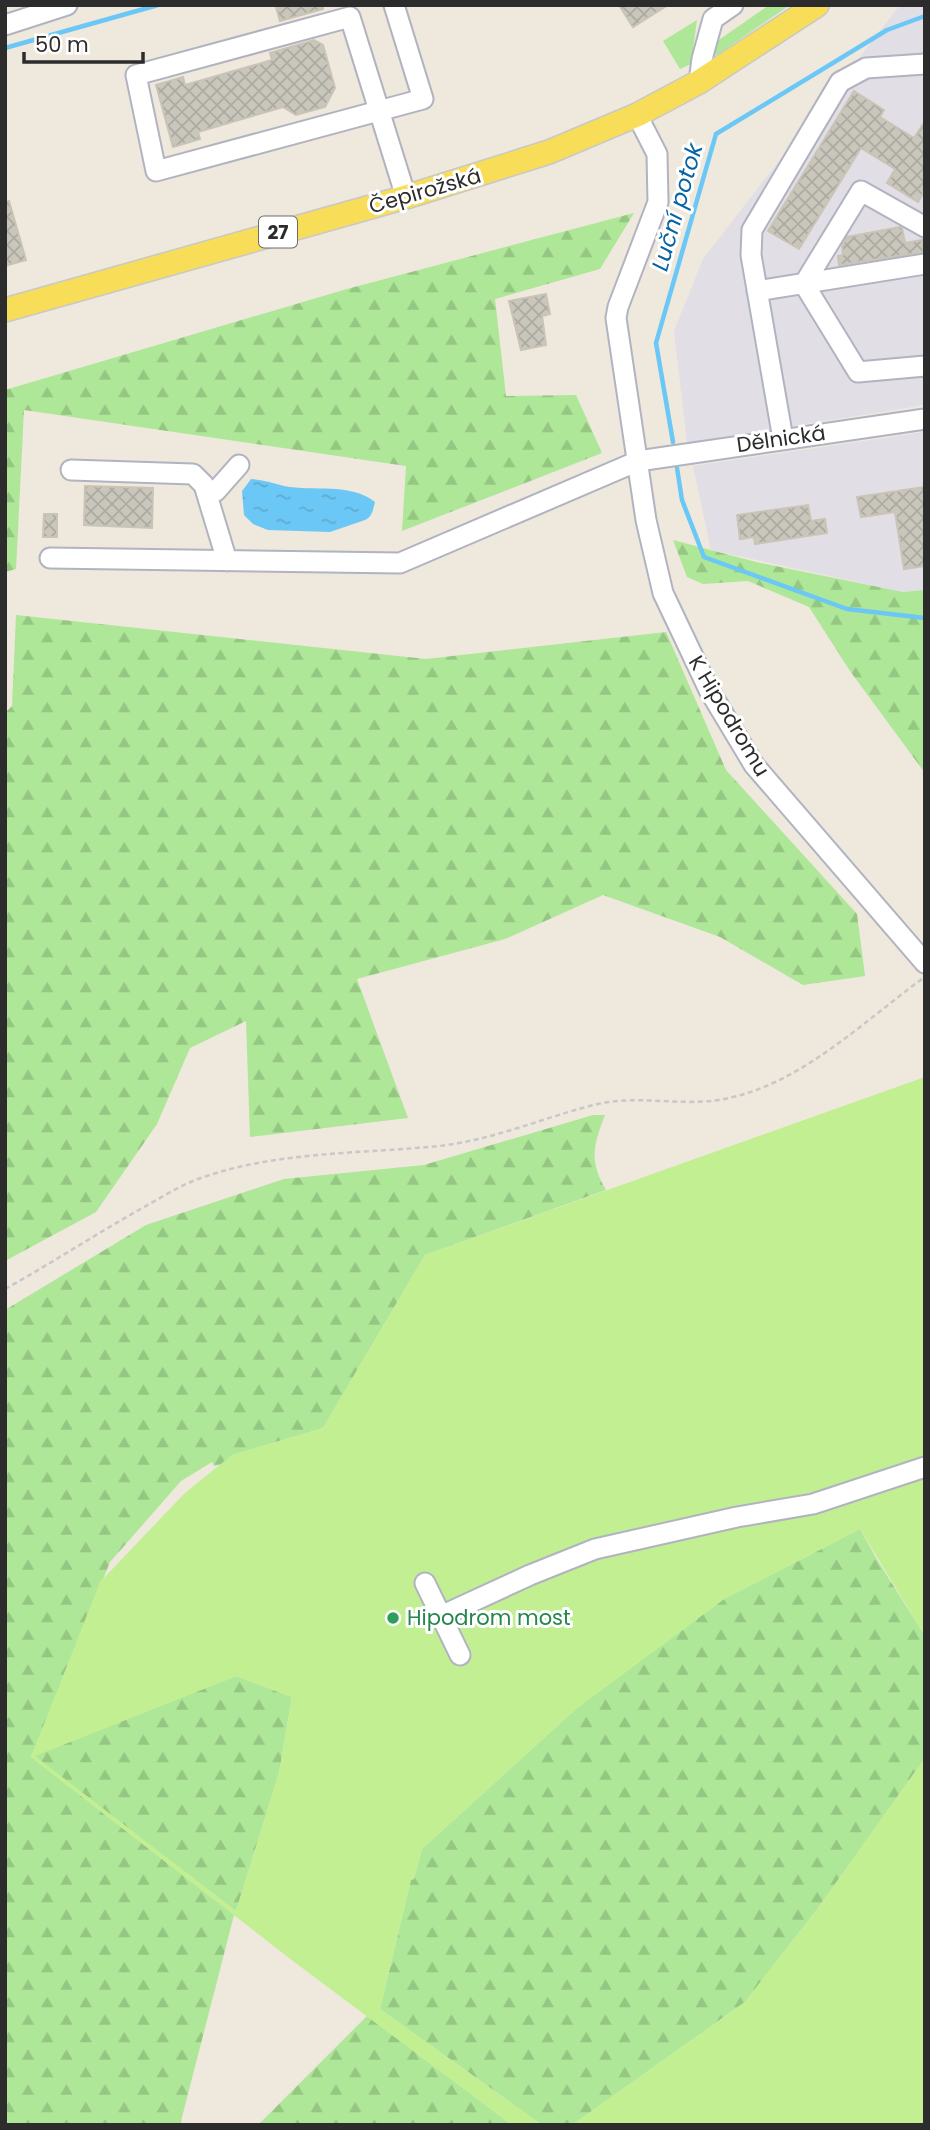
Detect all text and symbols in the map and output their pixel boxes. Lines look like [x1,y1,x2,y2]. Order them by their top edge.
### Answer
scale bar [24,21,144,65]
text: 50 m [35,30,89,59]
water label: Luční potok [644,138,711,274]
street label: Čepirožská [365,161,484,220]
road number: 27 [259,216,297,248]
street label: Dělnická [735,418,827,459]
street label: K Hipodromu [682,650,777,782]
place label: Hipodrom most [407,1603,571,1632]
marker: Hipodrom most [385,1610,401,1626]

